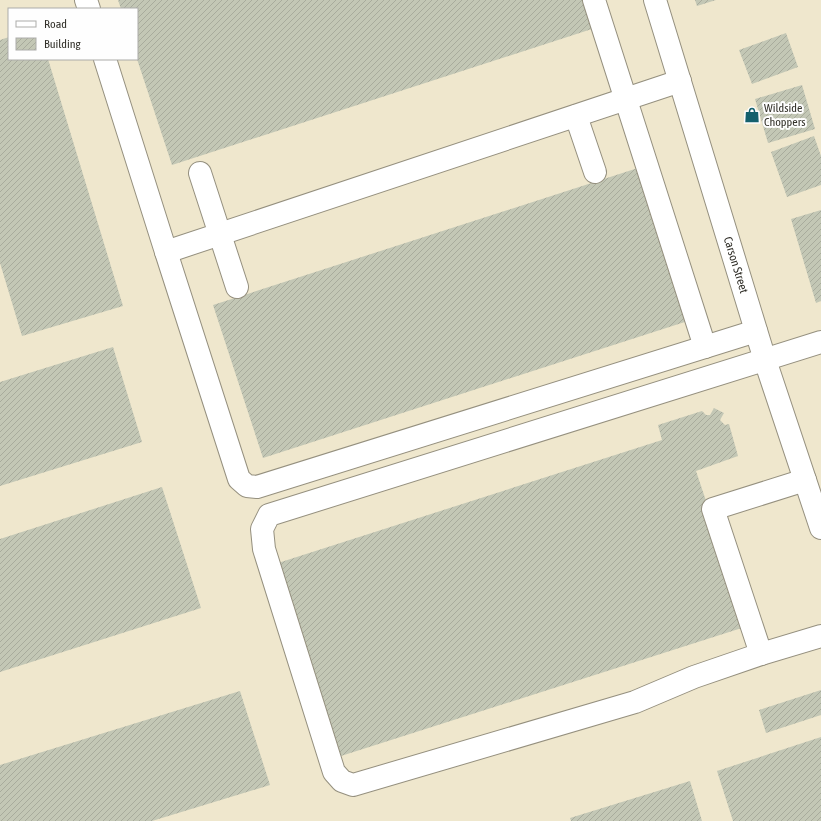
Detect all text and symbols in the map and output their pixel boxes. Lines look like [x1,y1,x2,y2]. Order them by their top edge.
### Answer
legend [8,8,138,60]
text: Road [44,17,67,31]
text: Building [44,37,82,51]
place label: Wildside Choppers [764,101,805,129]
shop icon: Wildside Choppers [743,106,761,124]
street label: Carson Street [721,235,751,295]

